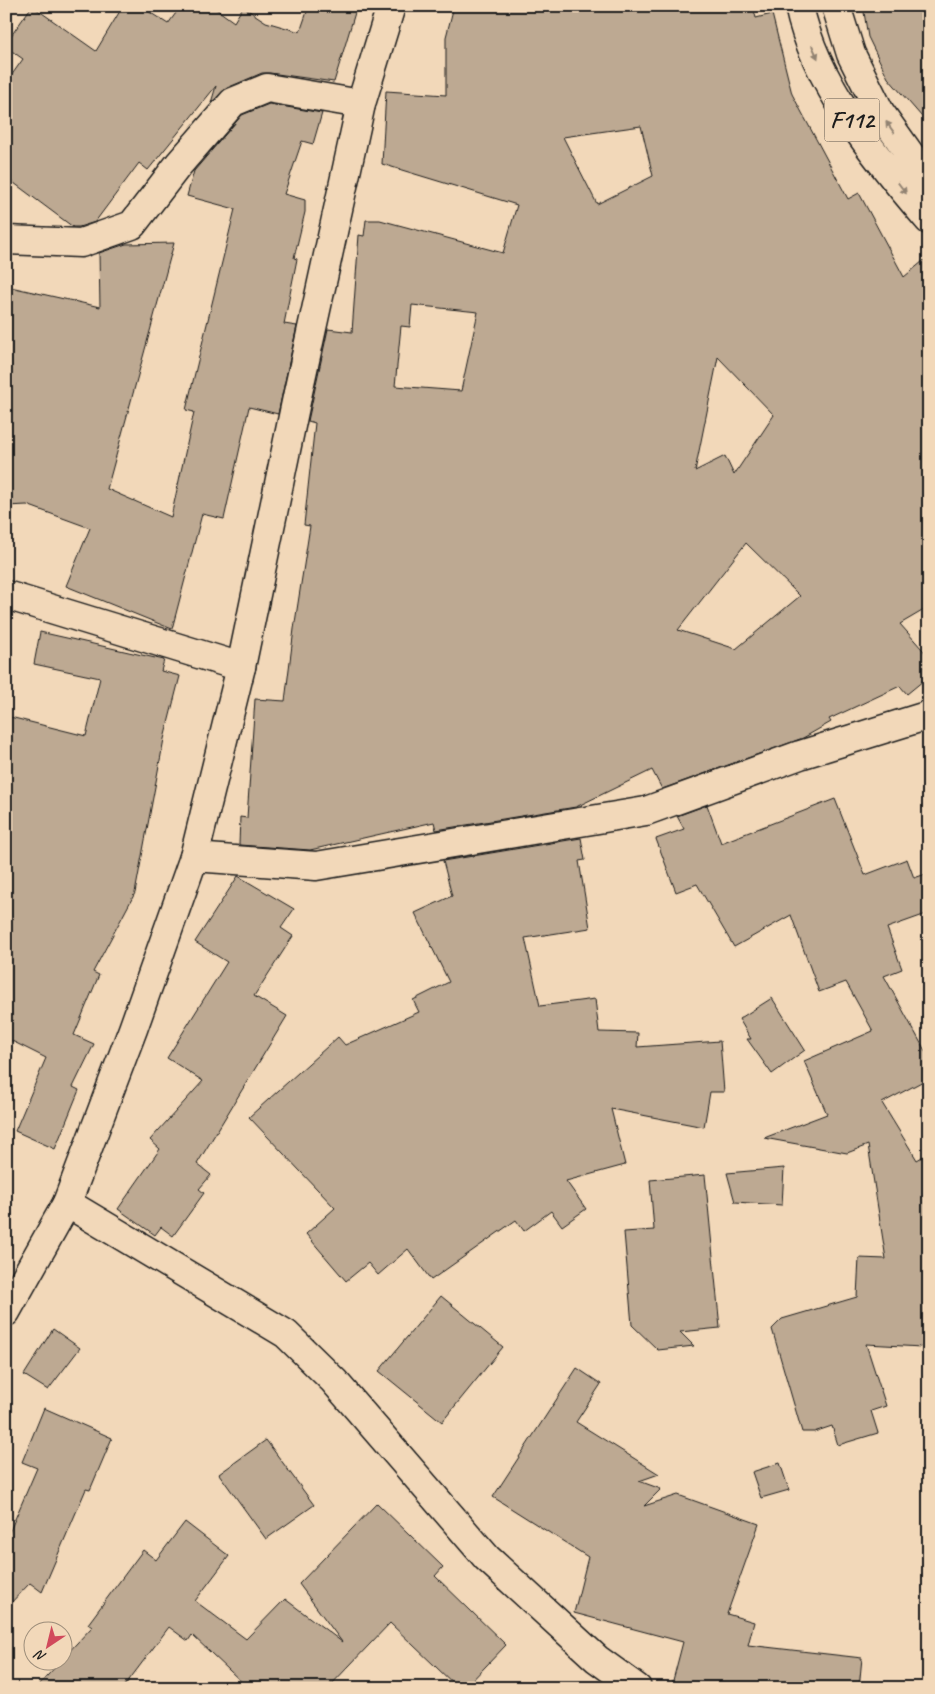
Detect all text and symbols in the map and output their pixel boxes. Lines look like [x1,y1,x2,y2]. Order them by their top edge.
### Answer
one-way arrow [811,45,819,59]
road number: F112 [824,98,880,142]
one-way arrow [885,120,895,134]
one-way arrow [897,181,908,194]
north arrow [22,1622,72,1672]
text: N [30,1645,49,1666]

